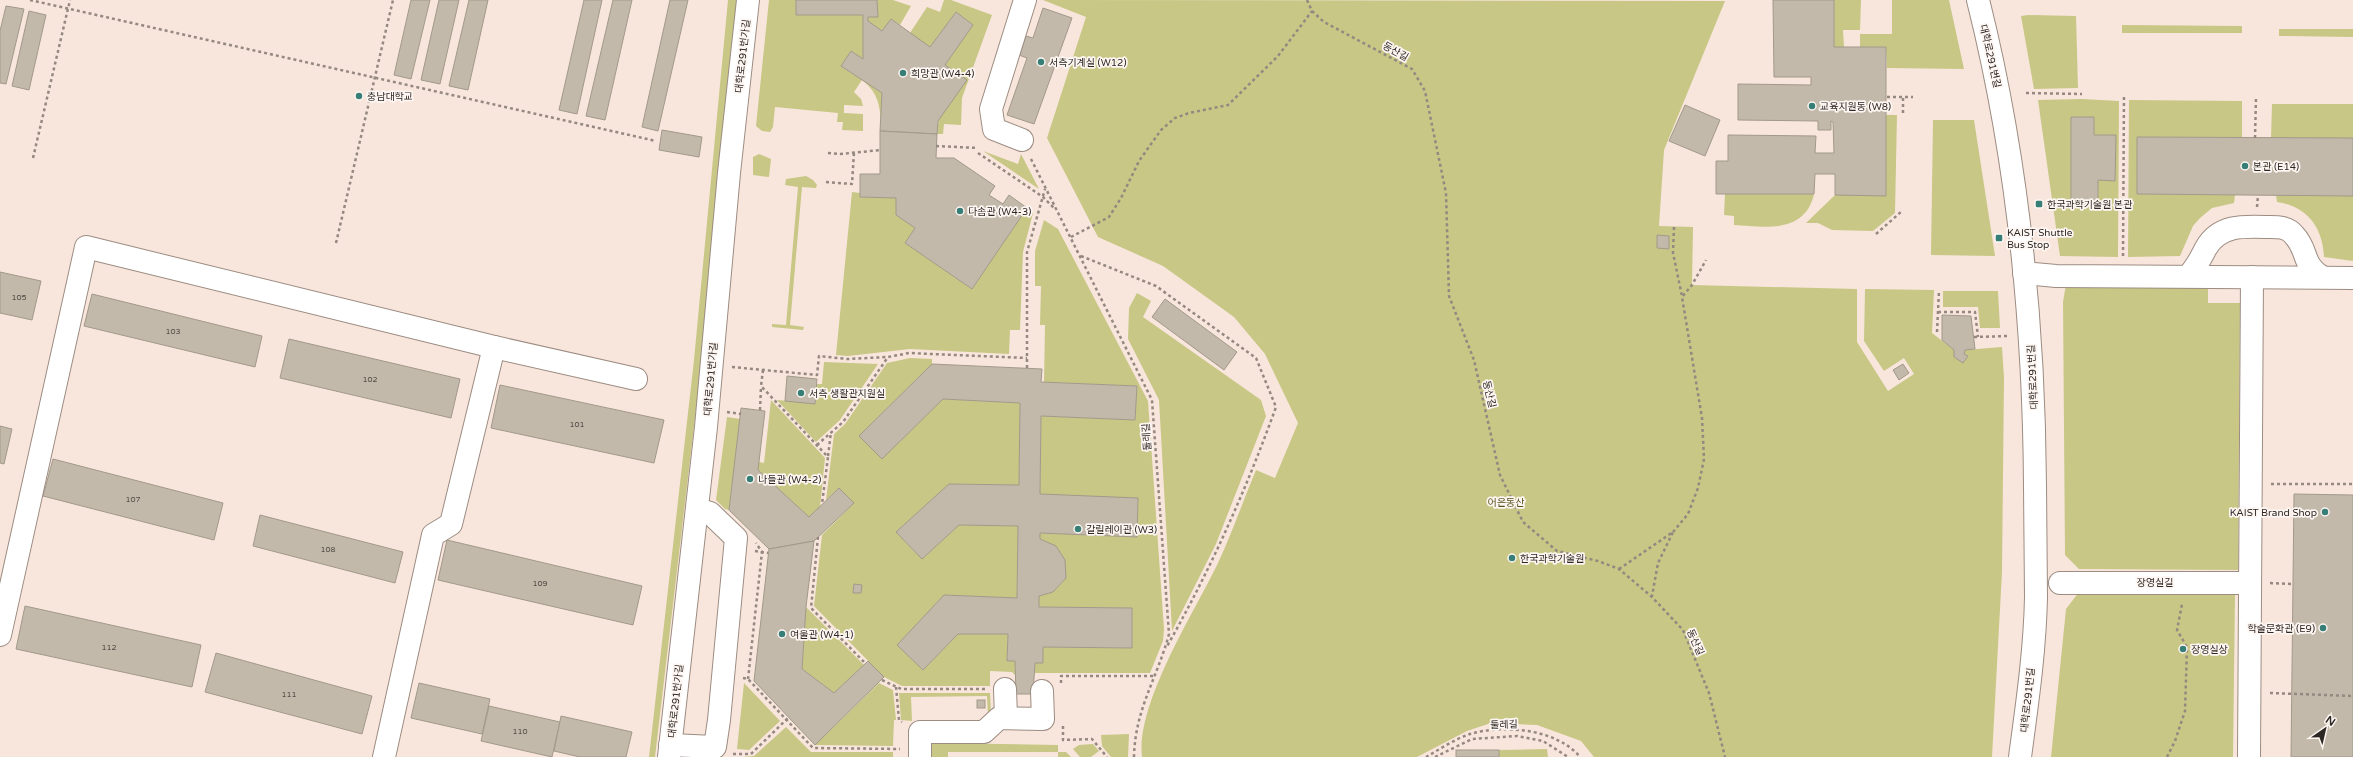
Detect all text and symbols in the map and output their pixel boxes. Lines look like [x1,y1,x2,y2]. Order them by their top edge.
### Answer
street label: 대학로291번가길 [733,19,753,94]
street label: 대학로291번길 [1977,23,2003,89]
street label: 동산길 [1381,40,1410,64]
marker: 서측기계실 (W12) [1036,57,1046,67]
place label: 서측기계실 (W12) [1049,57,1127,69]
marker: 희망관 (W4-4) [898,68,908,78]
place label: 희망관 (W4-4) [911,68,974,80]
marker: 충남대학교 [354,91,364,101]
place label: 충남대학교 [367,91,413,103]
marker: 교육지원동 (W8) [1807,101,1817,111]
place label: 교육지원동 (W8) [1820,101,1891,113]
marker: 본관 (E14) [2240,161,2250,171]
place label: 본관 (E14) [2253,161,2299,173]
marker: 한국과학기술원 본관 [2034,199,2044,209]
place label: 한국과학기술원 본관 [2047,199,2133,211]
marker: 다솜관 (W4-3) [955,206,965,216]
place label: 다솜관 (W4-3) [968,206,1031,218]
place label: KAIST Shuttle Bus Stop [2007,227,2073,251]
marker: KAIST Shuttle Bus Stop [1994,233,2004,243]
house number: 105 [11,293,27,302]
house number: 103 [165,327,181,336]
street label: 대학로291번가길 [702,342,720,416]
street label: 대학로291번길 [2025,344,2041,410]
house number: 102 [362,375,378,384]
street label: 동산길 [1480,379,1498,409]
marker: 서측 생활관지원실 [796,388,806,398]
place label: 서측 생활관지원실 [809,388,885,400]
house number: 101 [569,420,585,429]
street label: 둘레길 [1140,423,1154,451]
marker: 나들관 (W4-2) [745,474,755,484]
place label: 나들관 (W4-2) [758,474,821,486]
house number: 107 [125,495,141,504]
park label: 어은동산 [1488,497,1524,509]
place label: KAIST Brand Shop [2230,507,2317,519]
marker: KAIST Brand Shop [2320,507,2330,517]
marker: 갈릴레이관 (W3) [1073,524,1083,534]
place label: 갈릴레이관 (W3) [1086,524,1157,536]
house number: 108 [320,545,336,554]
marker: 한국과학기술원 [1507,553,1517,563]
place label: 한국과학기술원 [1520,553,1584,565]
street label: 장영실길 [2137,577,2173,589]
house number: 109 [532,579,548,588]
place label: 학술문화관 (E9) [2248,623,2315,635]
marker: 학술문화관 (E9) [2318,623,2328,633]
street label: 동산길 [1684,627,1706,657]
marker: 여울관 (W4-1) [777,629,787,639]
place label: 여울관 (W4-1) [790,629,853,641]
house number: 112 [101,643,117,652]
marker: 장영실상 [2178,644,2188,654]
place label: 장영실상 [2191,644,2228,656]
street label: 대학로291번가길 [666,664,686,739]
street label: 대학로291번길 [2019,667,2037,733]
house number: 111 [281,690,297,699]
north arrow [2305,709,2345,749]
text: N [2323,713,2338,729]
street label: 둘레길 [1490,719,1518,731]
house number: 110 [512,727,528,736]

